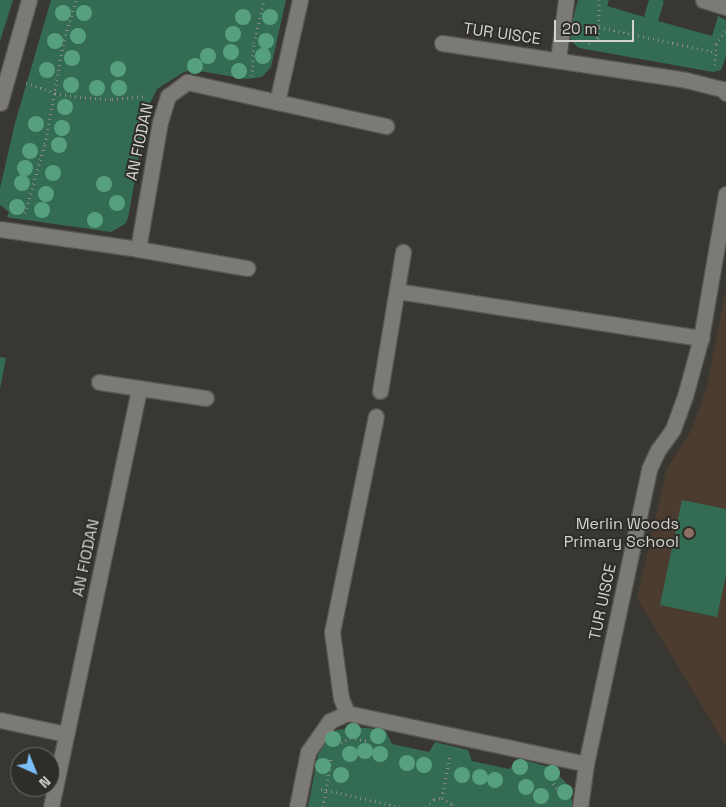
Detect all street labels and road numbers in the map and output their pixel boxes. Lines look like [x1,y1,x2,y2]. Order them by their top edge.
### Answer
street label: TUR UISCE [462,19,542,49]
street label: AN FIODAN [122,101,158,183]
street label: AN FIODAN [68,517,104,599]
street label: TUR UISCE [586,562,620,642]

